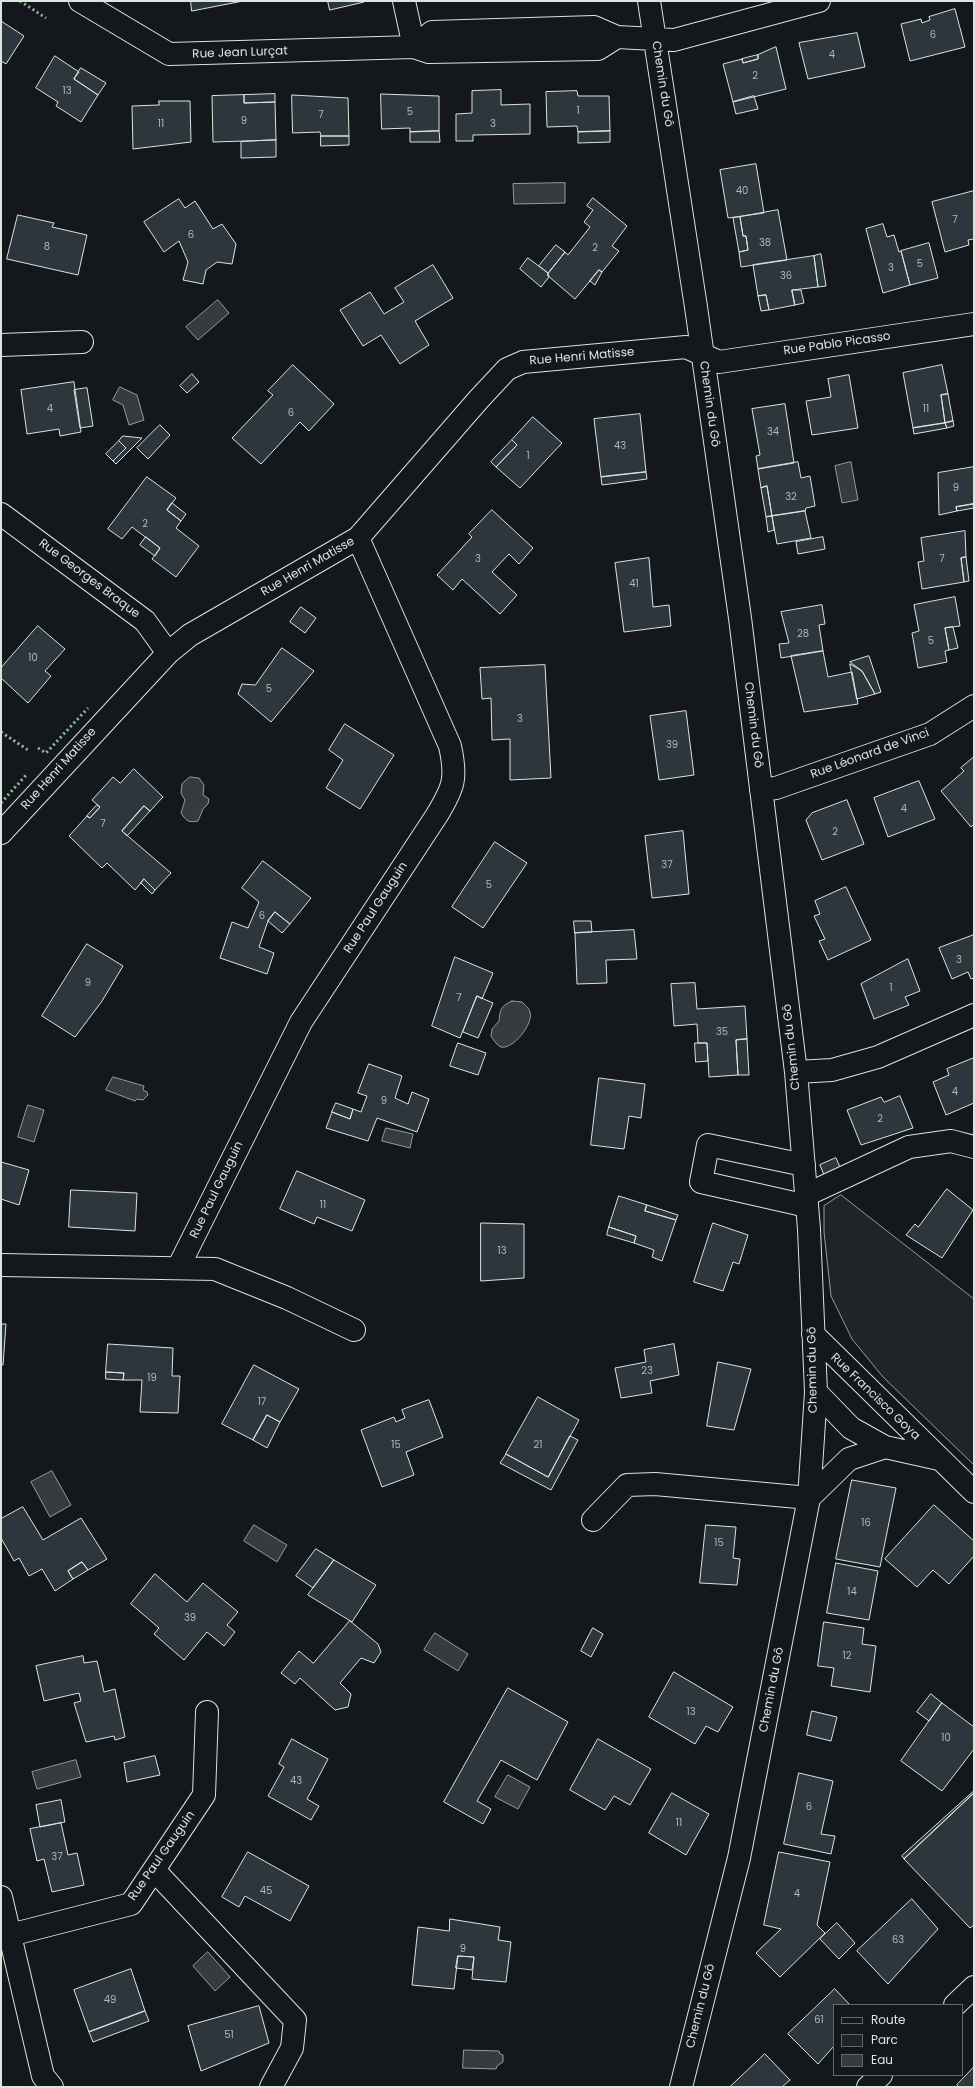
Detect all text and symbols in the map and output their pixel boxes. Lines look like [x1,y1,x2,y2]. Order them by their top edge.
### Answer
house number: 6 [930,29,936,41]
street label: Chemin du Gô [648,40,676,128]
street label: Rue Jean Lurçat [192,44,288,62]
house number: 4 [829,49,835,61]
house number: 2 [752,70,758,82]
house number: 13 [62,85,72,97]
house number: 1 [576,105,580,117]
house number: 5 [407,106,413,118]
house number: 7 [318,109,324,121]
house number: 9 [241,115,247,127]
house number: 11 [158,118,164,130]
house number: 3 [490,118,496,130]
house number: 40 [736,185,748,197]
house number: 7 [952,214,958,226]
house number: 6 [188,229,194,241]
house number: 38 [759,237,771,249]
house number: 8 [44,241,50,253]
house number: 2 [592,242,598,254]
house number: 5 [917,258,923,270]
house number: 3 [888,262,894,274]
house number: 36 [780,270,792,282]
street label: Rue Pablo Picasso [782,329,892,359]
street label: Rue Henri Matisse [529,345,635,369]
street label: Chemin du Gô [696,360,722,448]
house number: 4 [47,403,53,415]
house number: 11 [923,403,929,415]
house number: 6 [288,407,294,419]
house number: 34 [767,426,779,438]
house number: 43 [614,440,626,452]
house number: 1 [526,450,530,462]
house number: 9 [953,482,959,494]
house number: 32 [785,491,797,503]
house number: 2 [142,518,148,530]
street label: Rue Henri Matisse [259,534,357,600]
street label: Rue Georges Braque [36,536,142,622]
house number: 3 [475,553,481,565]
house number: 7 [939,553,945,565]
house number: 41 [629,578,639,590]
house number: 28 [797,628,809,640]
house number: 5 [928,635,934,647]
house number: 10 [28,652,38,664]
street label: Chemin du Gô [741,681,765,769]
house number: 5 [266,683,272,695]
house number: 3 [517,713,523,725]
street label: Rue Henri Matisse [18,725,100,813]
street label: Rue Léonard de Vinci [809,726,931,782]
house number: 39 [666,739,678,751]
house number: 4 [901,803,907,815]
house number: 7 [100,818,106,830]
house number: 2 [832,826,838,838]
house number: 37 [661,859,673,871]
street label: Rue Paul Gauguin [341,860,411,956]
house number: 5 [486,879,492,891]
house number: 6 [259,910,265,922]
house number: 3 [956,954,962,966]
house number: 9 [85,977,91,989]
house number: 1 [889,982,893,994]
house number: 7 [456,992,462,1004]
street label: Chemin du Gô [780,1003,804,1091]
house number: 35 [716,1026,728,1038]
house number: 4 [952,1086,958,1098]
house number: 9 [381,1095,387,1107]
house number: 2 [877,1113,883,1125]
street label: Rue Paul Gauguin [187,1139,247,1241]
house number: 11 [320,1199,326,1211]
house number: 13 [497,1245,507,1257]
street label: Chemin du Gô [805,1327,821,1413]
street label: Rue Francisco Goya [827,1351,923,1443]
house number: 23 [641,1365,653,1377]
house number: 19 [147,1372,157,1384]
house number: 17 [258,1396,266,1408]
house number: 15 [391,1439,401,1451]
house number: 21 [534,1439,542,1451]
house number: 16 [861,1517,871,1529]
house number: 15 [714,1537,724,1549]
house number: 14 [847,1586,857,1598]
house number: 39 [184,1612,196,1624]
street label: Chemin du Gô [757,1646,787,1734]
house number: 12 [843,1650,851,1662]
house number: 13 [686,1706,696,1718]
house number: 10 [941,1732,951,1744]
house number: 43 [290,1775,302,1787]
house number: 6 [806,1801,812,1813]
street label: Rue Paul Gauguin [126,1808,198,1904]
house number: 11 [676,1817,682,1829]
house number: 37 [51,1851,63,1863]
house number: 45 [260,1885,272,1897]
house number: 4 [794,1888,800,1900]
house number: 63 [892,1934,904,1946]
house number: 9 [460,1943,466,1955]
street label: Chemin du Gô [684,1962,718,2050]
house number: 49 [104,1994,116,2006]
legend [833,2004,963,2076]
text: Route [871,2011,905,2028]
house number: 61 [814,2014,824,2026]
house number: 51 [224,2029,234,2041]
text: Parc [871,2031,898,2048]
text: Eau [871,2051,893,2068]

